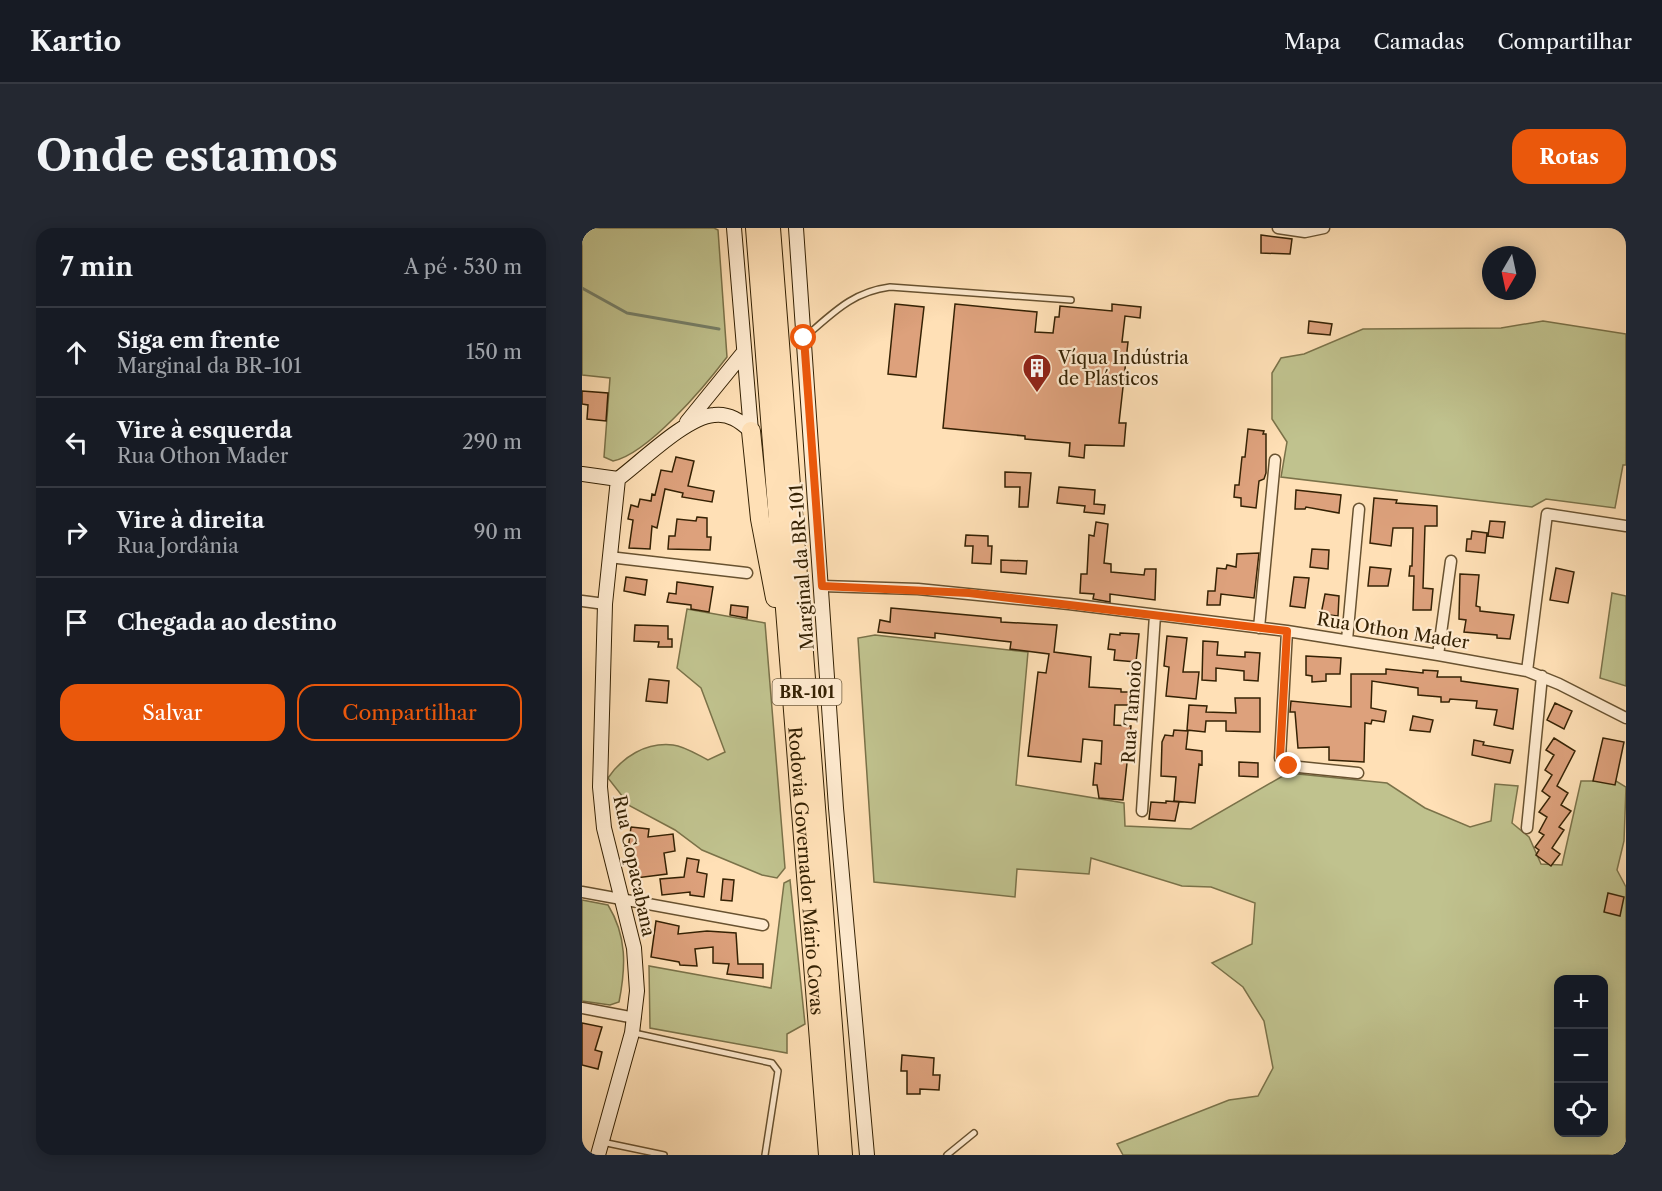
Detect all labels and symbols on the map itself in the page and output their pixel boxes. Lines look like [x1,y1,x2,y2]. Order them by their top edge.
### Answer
north arrow [1482,246,1536,300]
route start [790,324,816,350]
place label: Víqua Indústria de Plásticos [1057,347,1189,390]
building icon: Víqua Indústria de Plásticos [1021,352,1053,394]
street label: Marginal da BR-101 [785,483,819,651]
street label: Rua Othon Mader [1315,608,1471,654]
street label: Rua Tamoio [1117,660,1147,764]
road number: BR-101 [772,679,842,705]
street label: Rodovia Governador Mário Covas [783,726,828,1016]
route end [1275,752,1301,778]
street label: Rua Copacabana [608,793,660,939]

